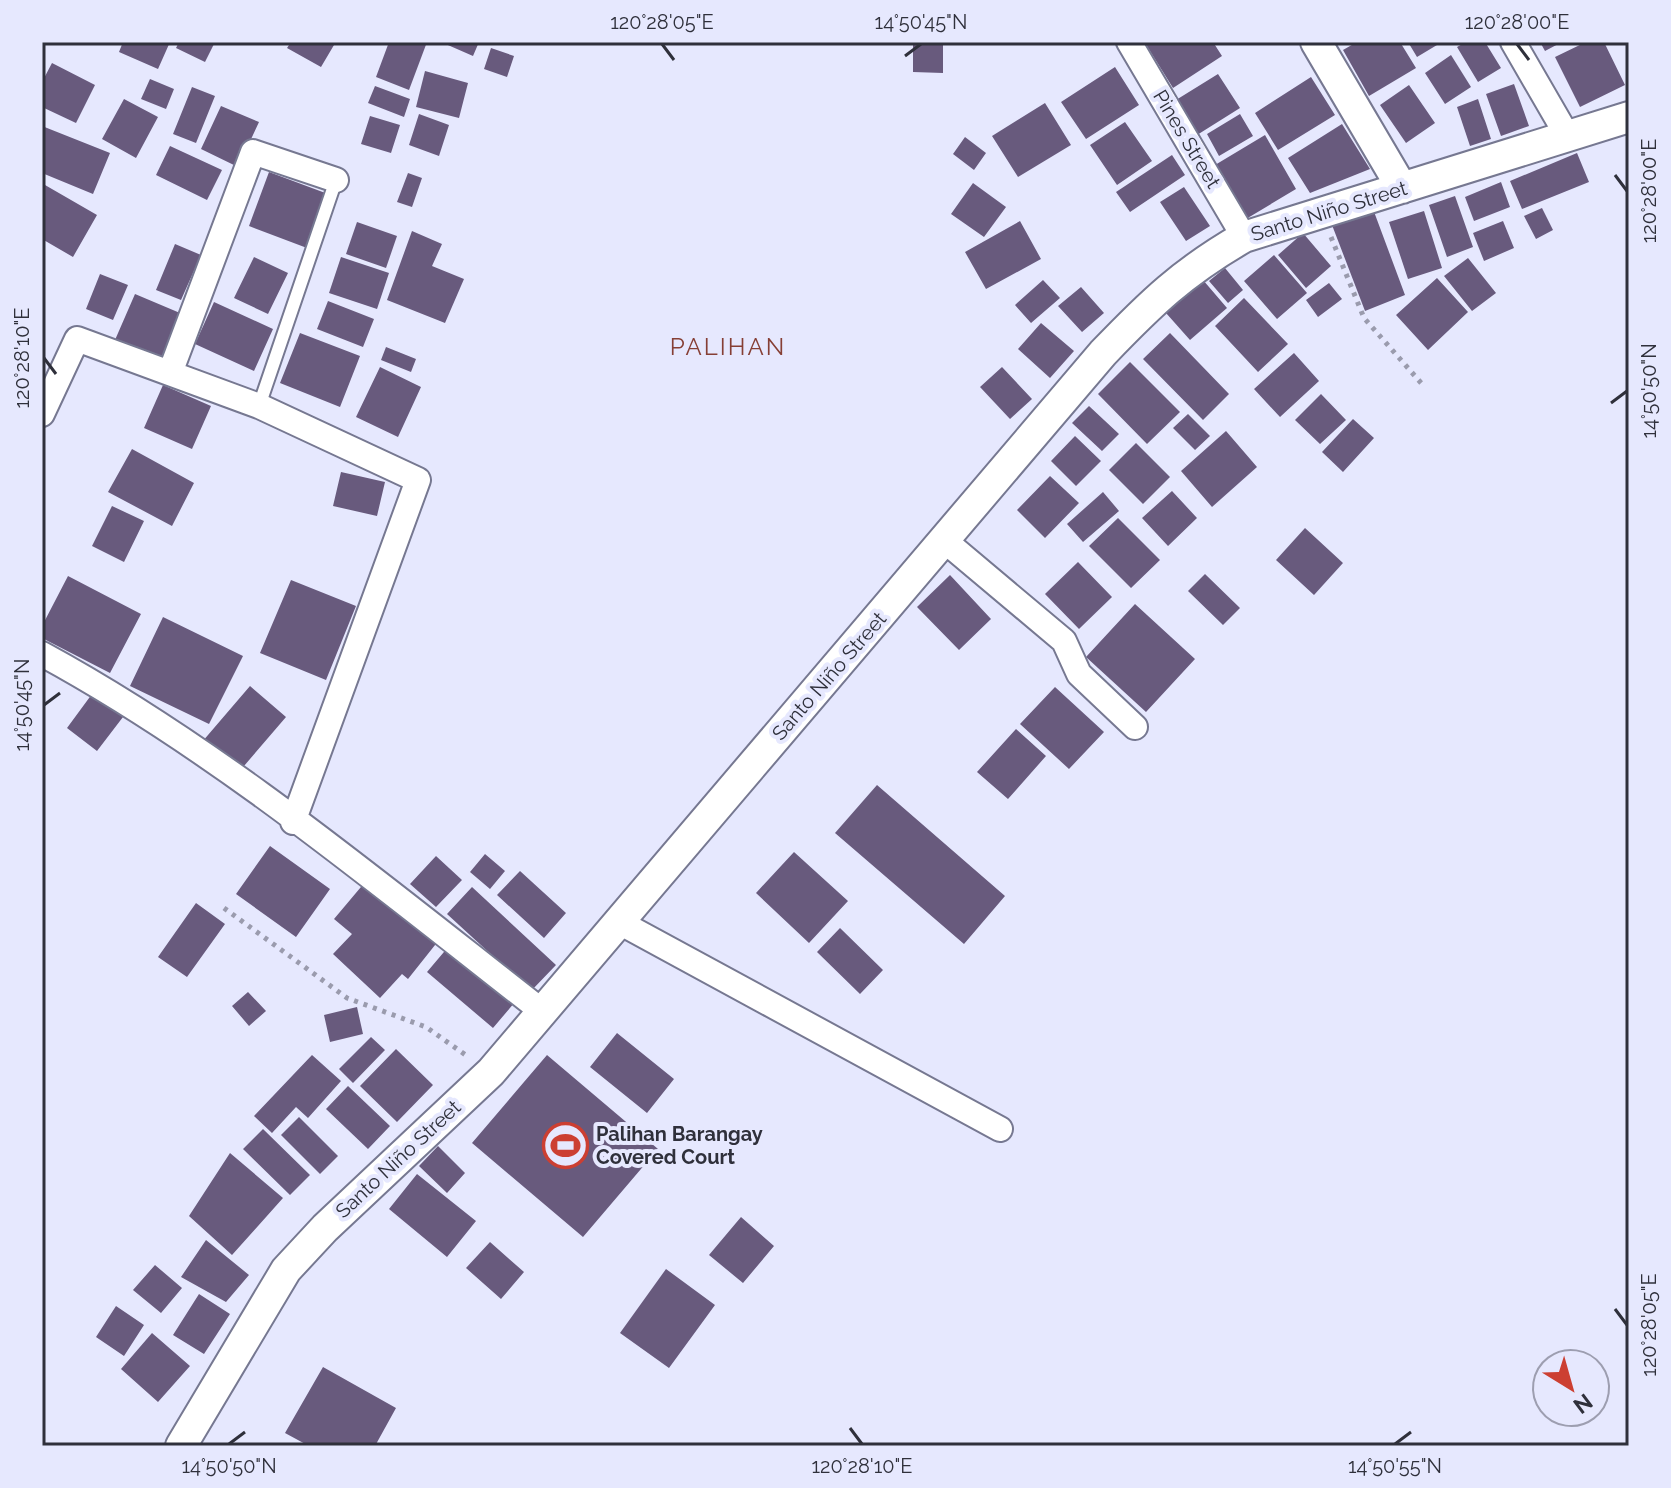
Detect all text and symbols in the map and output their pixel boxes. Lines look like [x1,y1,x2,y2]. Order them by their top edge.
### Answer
text: 120°28'05"E [610,10,714,34]
text: 14°50'45"N [875,10,967,34]
text: 120°28'00"E [1465,10,1569,34]
street label: Pines Street [1148,85,1226,193]
text: 120°28'00"E [1637,139,1661,243]
street label: Santo Niño Street [1248,176,1410,246]
text: 120°28'10"E [10,307,34,409]
district label: PALIHAN [670,332,786,361]
text: 14°50'50"N [1637,343,1661,439]
street label: Santo Niño Street [767,607,891,745]
text: 14°50'45"N [10,659,34,751]
street label: Santo Niño Street [331,1095,466,1223]
sports icon: Palihan Barangay Covered Court [541,1122,589,1170]
place label: Palihan Barangay Covered Court [596,1122,763,1169]
text: 120°28'05"E [1637,1273,1661,1377]
north arrow [1531,1348,1611,1428]
text: N [1569,1389,1598,1419]
text: 14°50'50"N [181,1454,277,1478]
text: 120°28'10"E [811,1454,913,1478]
text: 14°50'55"N [1348,1454,1442,1478]

